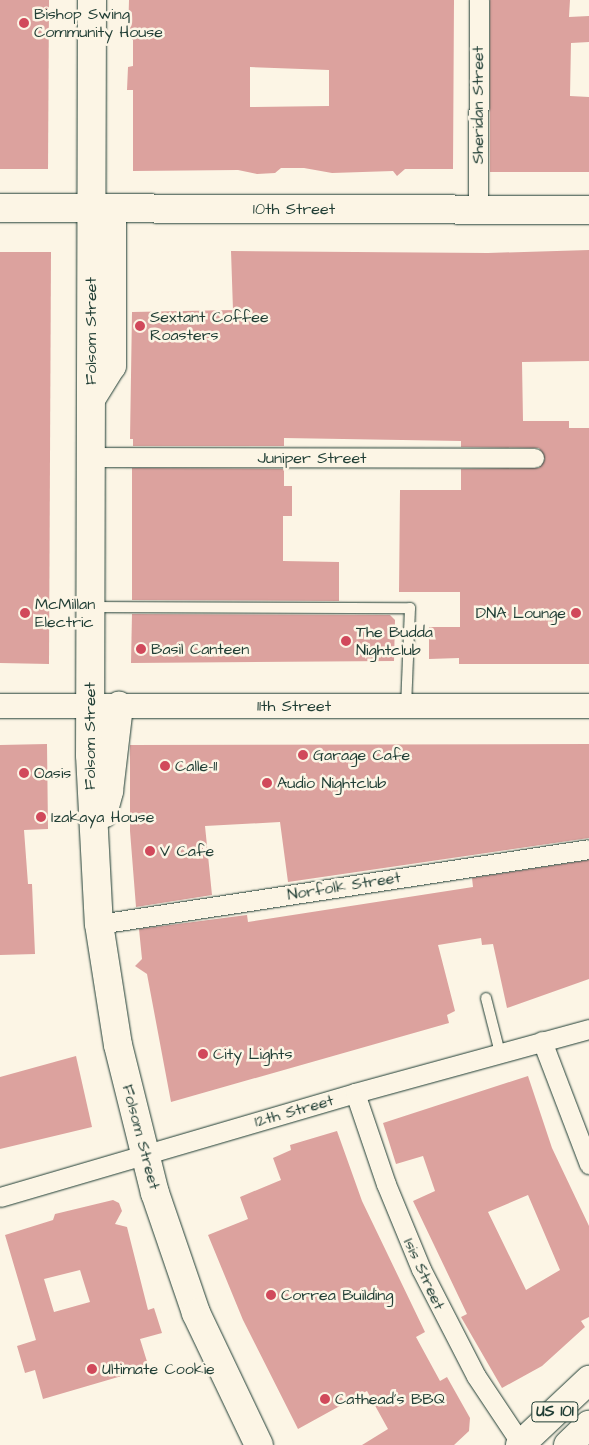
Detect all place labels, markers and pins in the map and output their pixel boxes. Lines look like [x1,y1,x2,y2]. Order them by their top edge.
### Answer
place label: Bishop Swing Community House [34,4,163,42]
marker: Bishop Swing Community House [18,17,30,29]
place label: Sextant Coffee Roasters [150,307,269,345]
marker: Sextant Coffee Roasters [134,320,146,332]
place label: McMillan Electric [35,594,95,632]
place label: DNA Lounge [476,603,566,623]
marker: McMillan Electric [19,607,31,619]
marker: DNA Lounge [570,607,582,619]
place label: The Budda Nightclub [356,622,433,660]
marker: The Budda Nightclub [340,635,352,647]
place label: Basil Canteen [151,639,249,659]
marker: Basil Canteen [135,643,147,655]
place label: Garage Cafe [313,745,410,765]
marker: Garage Cafe [297,749,309,761]
place label: Calle-11 [175,756,217,776]
marker: Calle-11 [159,760,171,772]
place label: Oasis [34,763,71,783]
marker: Oasis [18,767,30,779]
place label: Audio Nightclub [277,773,386,793]
marker: Audio Nightclub [261,777,273,789]
place label: Izakaya House [51,807,154,827]
marker: Izakaya House [35,811,47,823]
place label: V Cafe [160,841,214,861]
marker: V Cafe [144,845,156,857]
place label: City Lights [213,1044,293,1064]
marker: City Lights [197,1048,209,1060]
place label: Correa Building [281,1285,394,1305]
marker: Correa Building [265,1289,277,1301]
place label: Ultimate Cookie [102,1359,215,1379]
marker: Ultimate Cookie [86,1363,98,1375]
place label: Cathead's BBQ [335,1389,445,1409]
marker: Cathead's BBQ [319,1393,331,1405]

